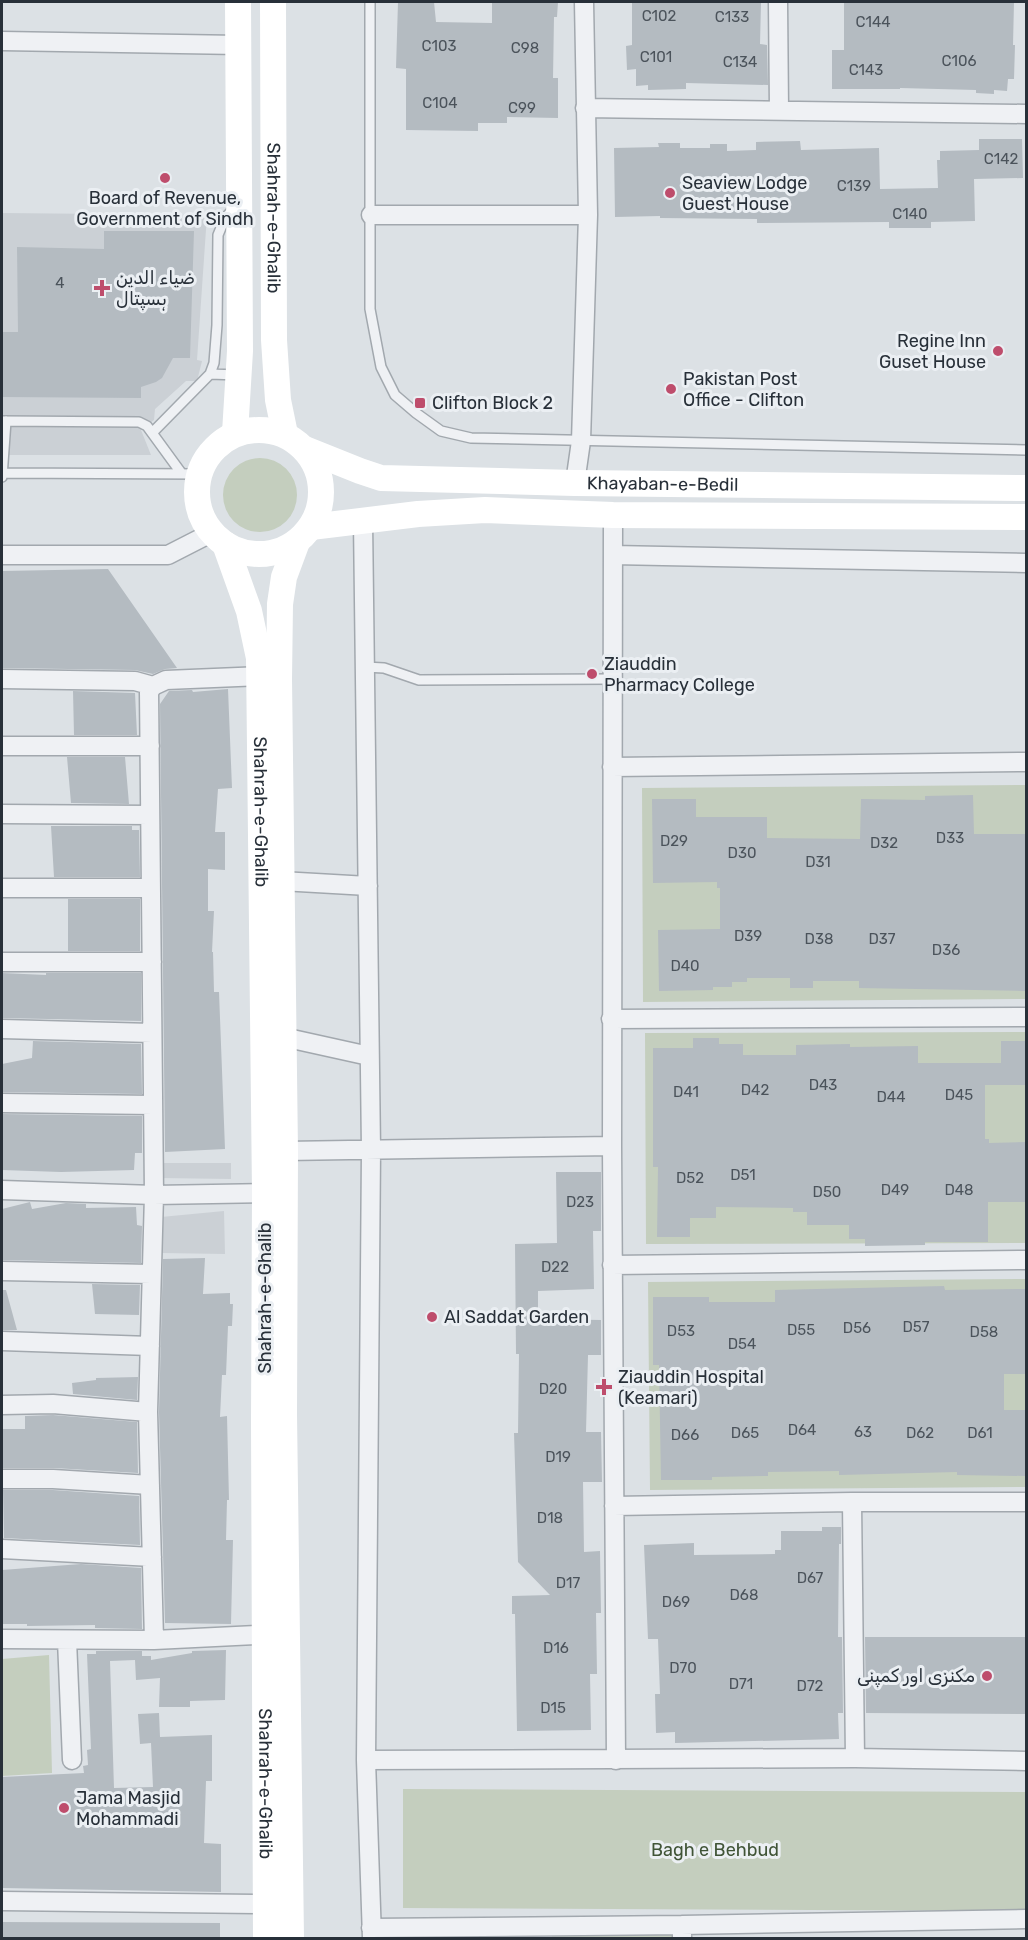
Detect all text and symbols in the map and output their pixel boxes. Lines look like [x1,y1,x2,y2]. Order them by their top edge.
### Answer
house number: C102 [642,7,677,25]
house number: C133 [715,8,749,26]
house number: C144 [855,13,891,31]
house number: C103 [422,37,456,55]
house number: C98 [511,39,539,57]
house number: C101 [640,48,672,66]
house number: C106 [942,52,976,70]
house number: C134 [723,53,757,71]
house number: C143 [849,61,883,79]
house number: C104 [422,94,458,112]
house number: C99 [508,99,536,117]
street label: Shahrah-e-Ghalib [262,143,285,293]
house number: C142 [984,150,1018,168]
marker: Board of Revenue, Government of Sindh [158,171,172,185]
place label: Seaview Lodge Guest House [682,172,807,215]
house number: C139 [837,177,871,195]
marker: Seaview Lodge Guest House [663,186,677,200]
place label: Board of Revenue, Government of Sindh [76,187,254,230]
house number: C140 [892,205,928,223]
place label: ضیاء الدین ہسپتال [116,267,195,311]
house number: 4 [55,274,65,292]
marker: ضیاء الدین ہسپتال [93,279,111,297]
place label: Regine Inn Guset House [879,330,986,373]
marker: Regine Inn Guset House [991,344,1005,358]
place label: Pakistan Post Office - Clifton [683,368,804,411]
marker: Pakistan Post Office - Clifton [664,382,678,396]
place label: Clifton Block 2 [432,392,553,414]
marker: Clifton Block 2 [413,396,427,410]
street label: Khayaban-e-Bedil [587,472,738,496]
place label: Ziauddin Pharmacy College [604,653,755,696]
marker: Ziauddin Pharmacy College [585,667,599,681]
street label: Shahrah-e-Ghalib [249,736,273,887]
house number: D33 [936,829,964,847]
house number: D29 [660,832,688,850]
house number: D32 [870,834,898,852]
house number: D30 [728,844,756,862]
house number: D31 [805,853,831,871]
house number: D39 [734,927,762,945]
house number: D38 [805,930,833,948]
house number: D37 [868,930,896,948]
house number: D36 [932,941,960,959]
house number: D40 [670,957,700,975]
house number: D43 [809,1076,837,1094]
house number: D42 [741,1081,769,1099]
house number: D41 [673,1083,699,1101]
house number: D45 [945,1086,973,1104]
house number: D44 [877,1088,905,1106]
house number: D51 [730,1166,756,1184]
house number: D52 [676,1169,704,1187]
house number: D49 [881,1181,909,1199]
house number: D48 [944,1181,974,1199]
house number: D50 [813,1183,841,1201]
house number: D23 [566,1193,594,1211]
street label: Shahrah-e-Ghalib [254,1223,276,1373]
house number: D22 [541,1258,569,1276]
place label: Al Saddat Garden [444,1306,589,1328]
marker: Al Saddat Garden [425,1310,439,1324]
house number: D57 [903,1318,930,1336]
house number: D56 [843,1319,871,1337]
house number: D55 [787,1321,815,1339]
house number: D53 [667,1322,695,1340]
house number: D58 [970,1323,998,1341]
house number: D54 [728,1335,756,1353]
place label: Ziauddin Hospital (Keamari) [618,1366,764,1409]
marker: Ziauddin Hospital (Keamari) [595,1378,613,1396]
house number: D20 [539,1380,567,1398]
house number: D64 [788,1421,816,1439]
house number: 63 [854,1423,872,1441]
house number: D65 [731,1424,759,1442]
house number: D62 [906,1424,934,1442]
house number: D61 [967,1424,993,1442]
house number: D66 [671,1426,699,1444]
house number: D19 [545,1448,571,1466]
house number: D18 [537,1509,563,1527]
house number: D67 [797,1569,824,1587]
house number: D17 [556,1574,581,1592]
house number: D68 [730,1586,758,1604]
house number: D69 [662,1593,690,1611]
house number: D16 [543,1639,569,1657]
house number: D70 [669,1659,697,1677]
place label: مکنزی اور کمپنی [857,1665,975,1688]
marker: مکنزی اور کمپنی [980,1669,994,1683]
house number: D71 [729,1675,753,1693]
house number: D72 [797,1677,824,1695]
house number: D15 [540,1699,566,1717]
street label: Shahrah-e-Ghalib [254,1708,277,1859]
place label: Jama Masjid Mohammadi [76,1787,181,1830]
marker: Jama Masjid Mohammadi [57,1801,71,1815]
park label: Bagh e Behbud [651,1839,779,1861]

